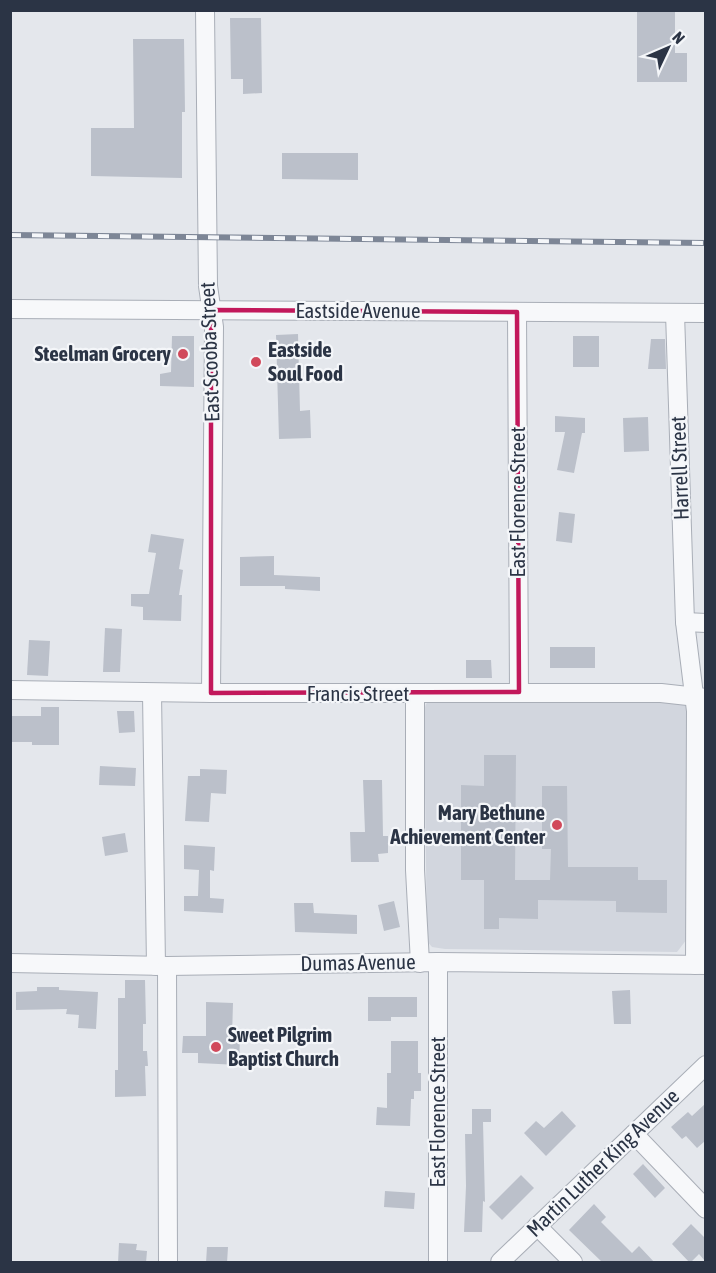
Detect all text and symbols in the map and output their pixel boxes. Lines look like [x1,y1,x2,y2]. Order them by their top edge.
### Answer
north arrow [638,18,698,78]
text: N [669,28,689,47]
street label: East Scooba Street [195,282,223,422]
street label: Eastside Avenue [296,298,420,322]
place label: Eastside Soul Food [268,337,343,385]
place label: Steelman Grocery [35,341,171,365]
marker: Steelman Grocery [176,347,190,361]
marker: Eastside Soul Food [249,355,263,369]
street label: Harrell Street [665,416,693,520]
street label: East Florence Street [505,427,529,577]
street label: Francis Street [307,681,409,705]
place label: Mary Bethune Achievement Center [389,800,546,848]
marker: Mary Bethune Achievement Center [550,818,564,832]
street label: Dumas Avenue [300,949,416,975]
place label: Sweet Pilgrim Baptist Church [228,1022,339,1070]
street label: East Florence Street [425,1037,449,1187]
marker: Sweet Pilgrim Baptist Church [209,1040,223,1054]
street label: Martin Luther King Avenue [521,1083,683,1241]

